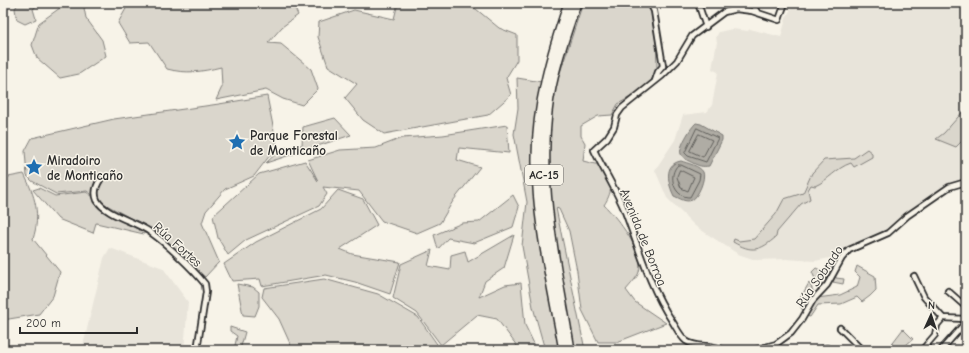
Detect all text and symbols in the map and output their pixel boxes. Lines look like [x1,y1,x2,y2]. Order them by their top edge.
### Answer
place label: Parque Forestal de Monticaño [250,128,338,158]
place icon: Parque Forestal de Monticaño [227,132,247,152]
place label: Miradoiro de Monticaño [47,153,123,183]
place icon: Miradoiro de Monticaño [24,157,44,177]
road number: AC-15 [525,165,563,185]
street label: Avenida de Borroa [617,186,670,288]
street label: Rúa Fortes [151,219,205,270]
street label: Rúa Sobrado [793,242,846,310]
north arrow [911,295,951,335]
text: N [928,299,935,312]
scale bar [20,309,137,335]
text: 200 m [26,316,61,330]

